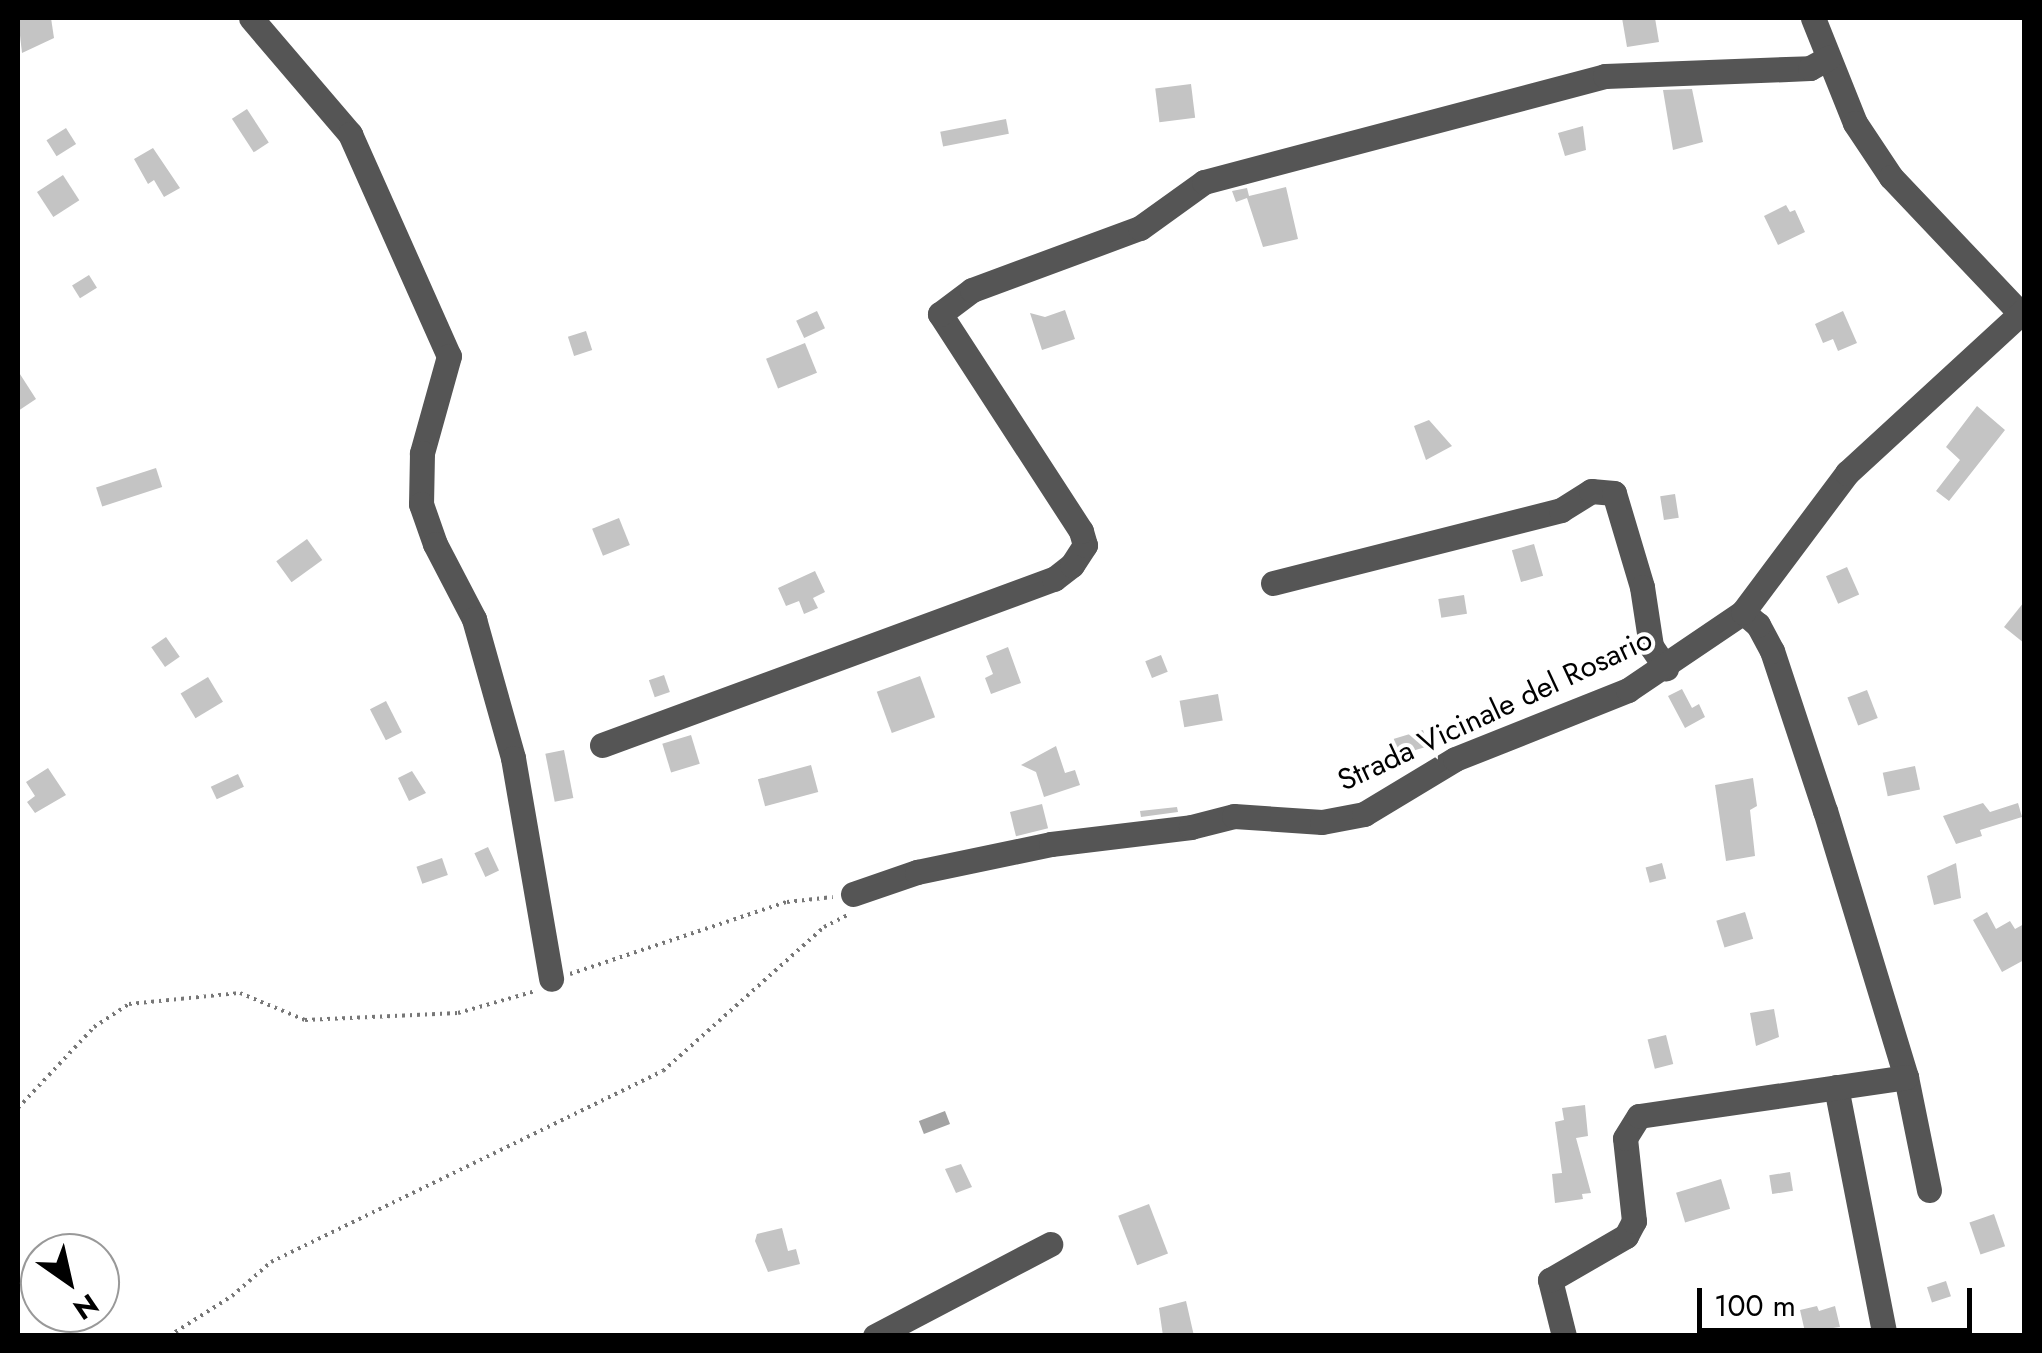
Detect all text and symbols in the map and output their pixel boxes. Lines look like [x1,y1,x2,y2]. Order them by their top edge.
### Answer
street label: Strada Vicinale del Rosario [1332,621,1658,799]
north arrow [20,1233,120,1333]
scale bar [1702,1268,1977,1330]
text: N [65,1283,107,1330]
text: 100 m [1714,1284,1796,1327]

